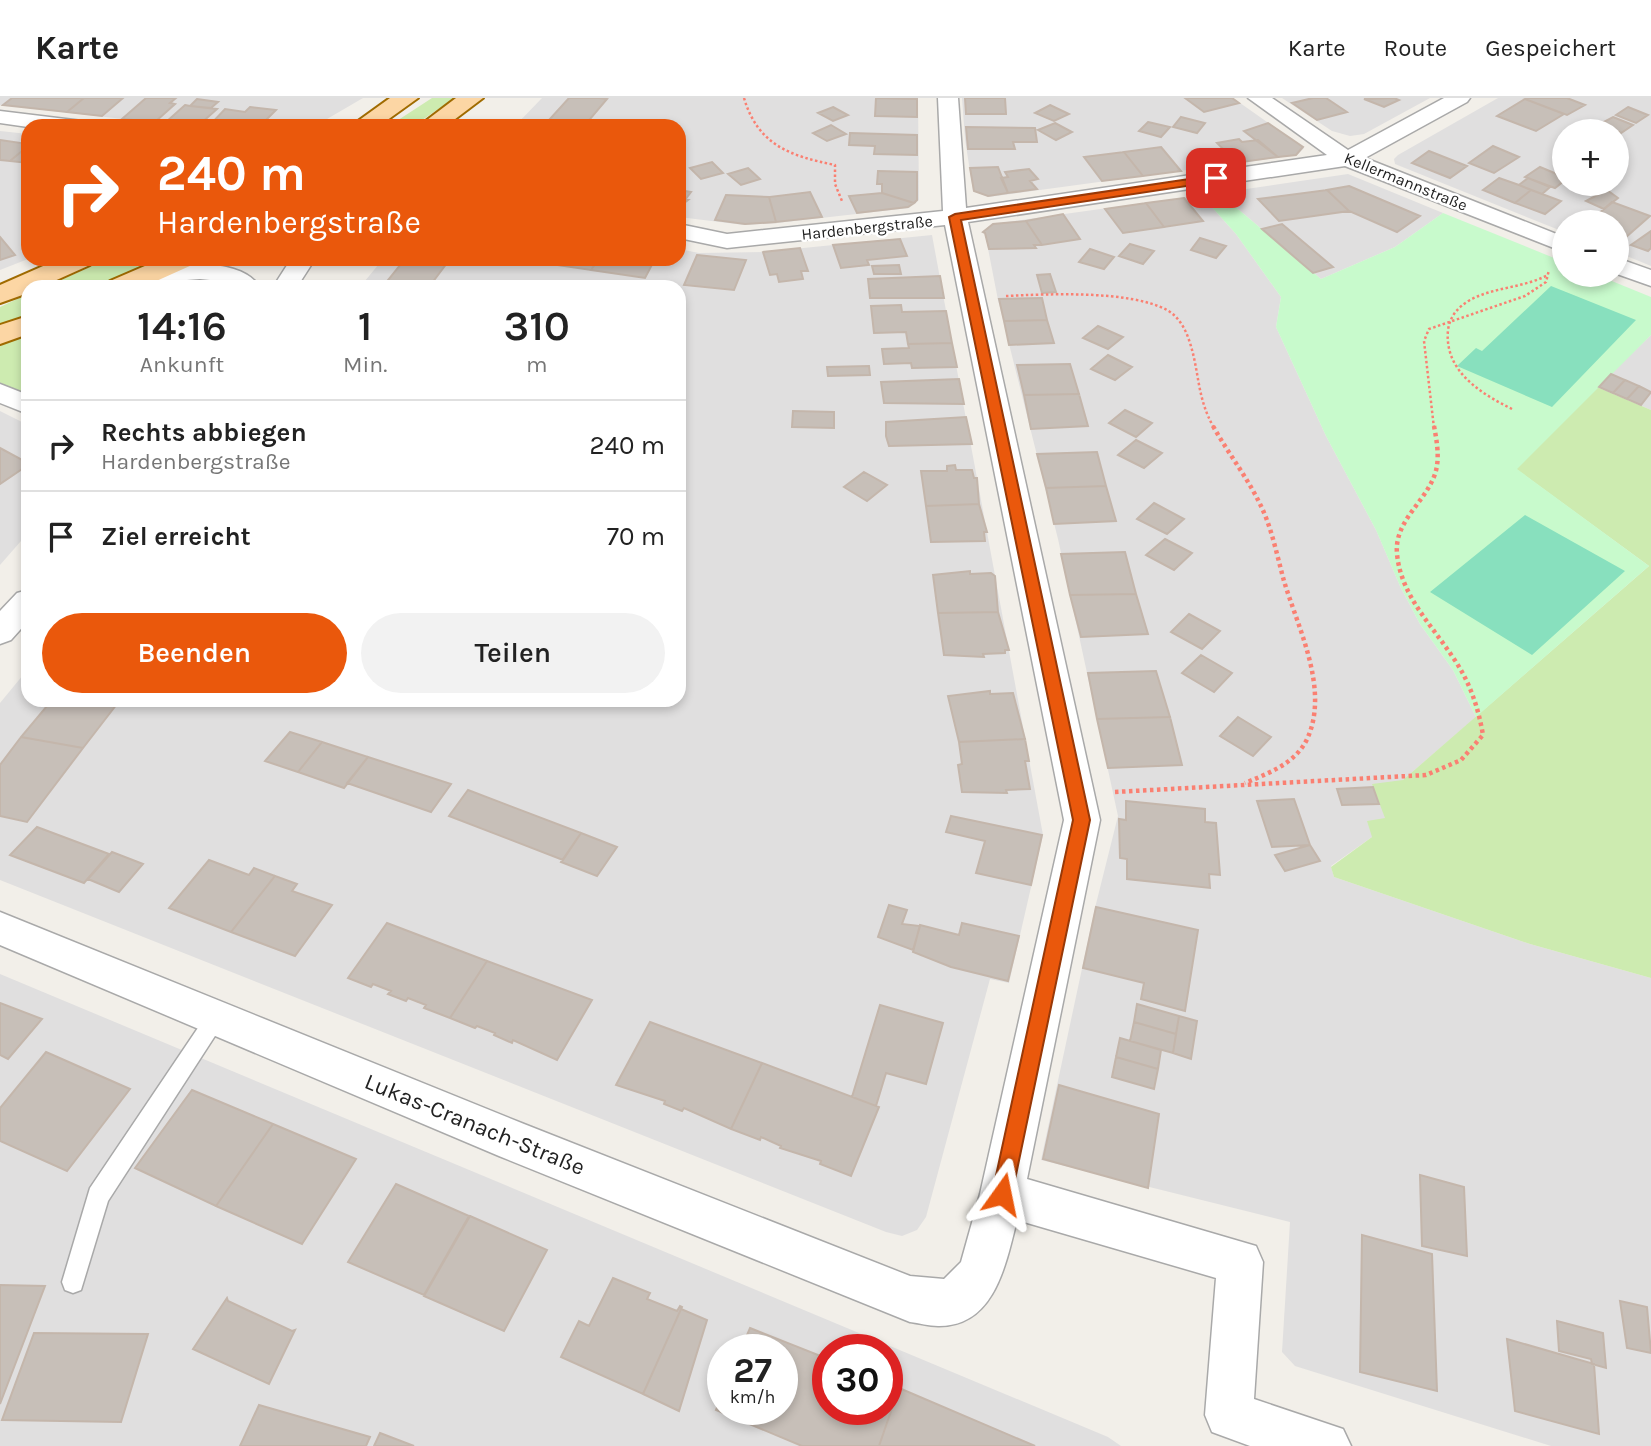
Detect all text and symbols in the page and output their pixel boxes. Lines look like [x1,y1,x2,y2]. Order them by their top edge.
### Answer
text: Karte [35,29,119,67]
text: Karte [1288,34,1346,62]
text: Route [1384,34,1447,62]
text: Gespeichert [1485,34,1616,62]
map controls [1552,119,1629,287]
button: + [1552,119,1629,196]
text: 240 m [157,145,306,202]
icon: right [42,147,133,238]
pin [1186,148,1246,208]
street label: Kellermannstraße [1342,148,1470,215]
icon: arrive [1197,159,1235,197]
text: Hardenbergstraße [157,204,421,241]
button: − [1552,210,1629,287]
street label: Hardenbergstraße [800,211,934,244]
text: 14:16 [137,301,227,351]
text: 1 [358,301,373,351]
text: 310 [503,301,570,351]
text: Ankunft [140,351,224,378]
text: Min. [343,351,387,378]
text: m [526,351,547,378]
text: Rechts abbiegen [101,417,307,448]
icon: right [42,427,80,465]
text: 240 m [589,430,665,461]
text: Hardenbergstraße [101,448,291,475]
icon: arrive [42,518,80,556]
text: Ziel erreicht [101,521,251,552]
text: 70 m [607,521,665,552]
button: Beenden [42,613,347,693]
button: Teilen [361,613,665,693]
street label: Lukas-Cranach-Straße [361,1068,589,1181]
position arrow [965,1157,1039,1231]
speed limit sign: 30 [812,1334,903,1425]
text: 27 [733,1350,772,1391]
text: km/h [730,1386,775,1408]

